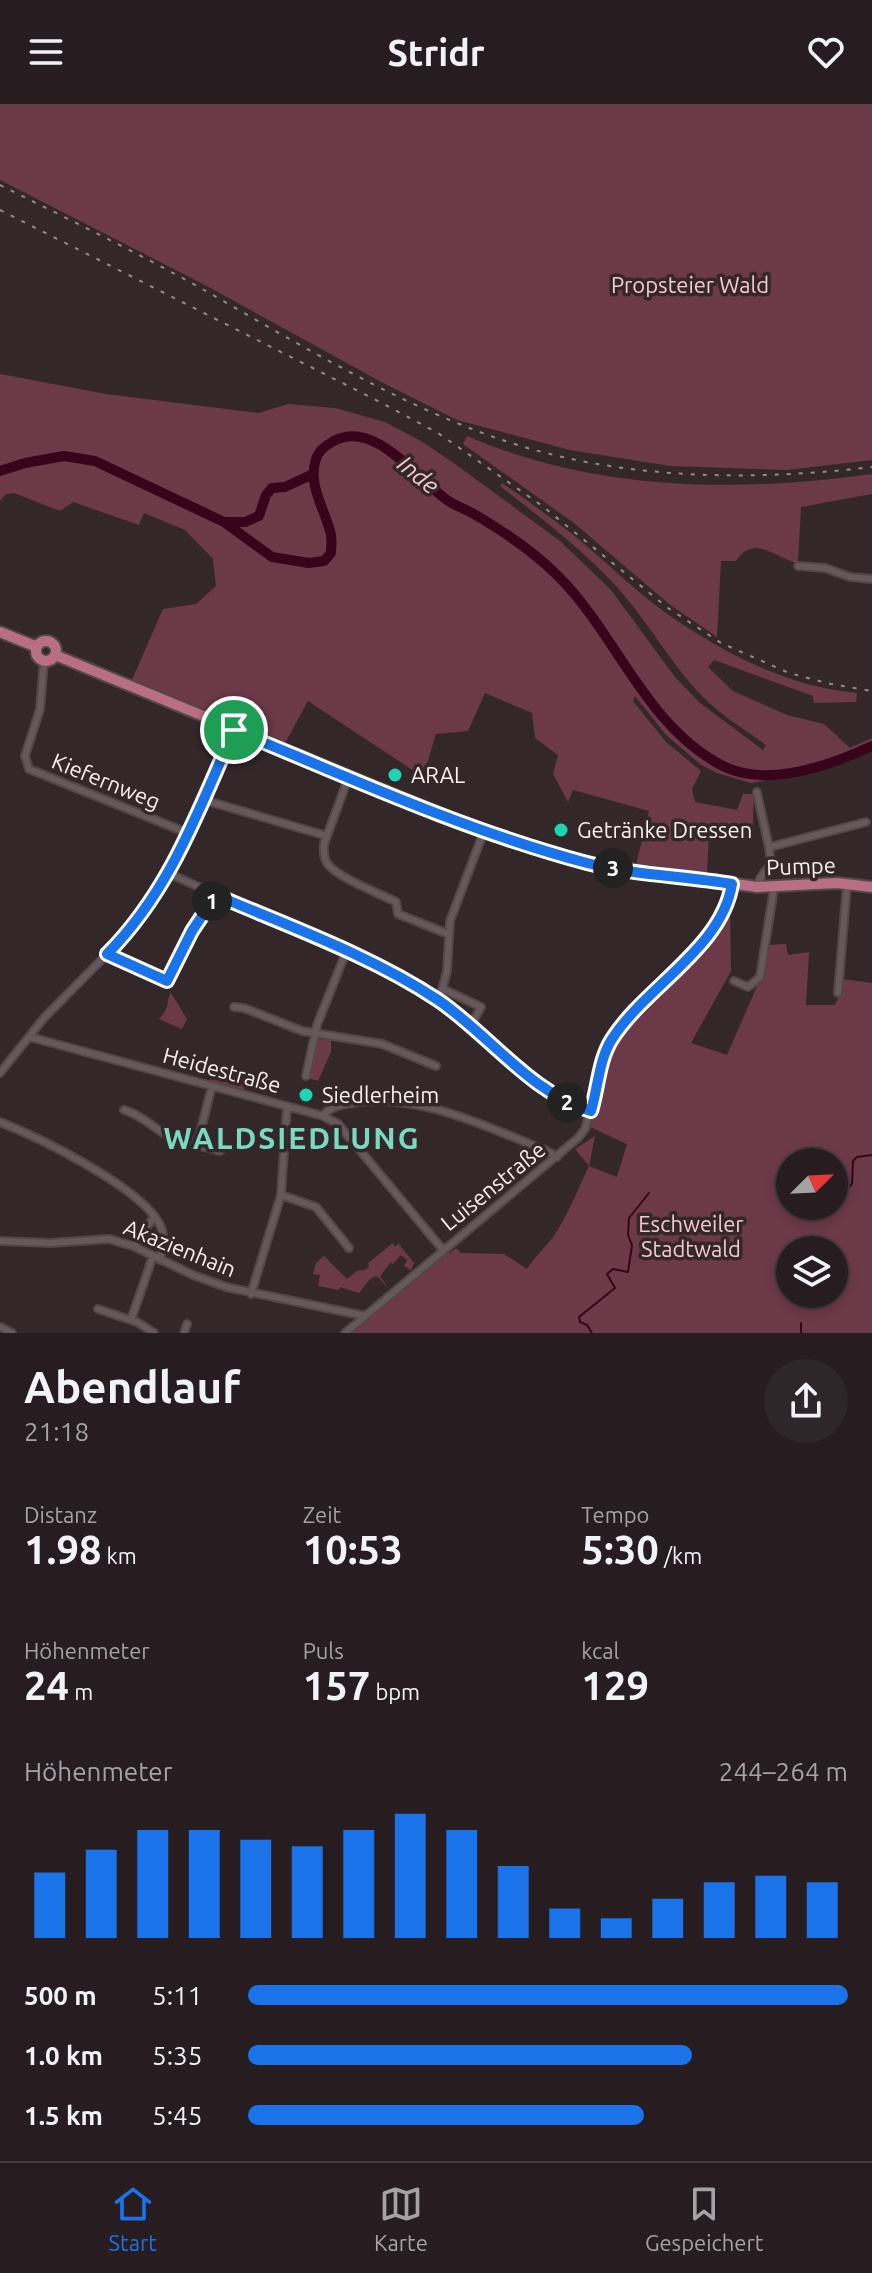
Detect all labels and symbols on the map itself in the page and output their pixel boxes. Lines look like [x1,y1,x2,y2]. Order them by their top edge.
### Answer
park label: Propsteier Wald [611,272,769,297]
water label: Inde [392,450,444,499]
pin [200,696,268,764]
street label: Kiefernweg [48,747,164,814]
place label: ARAL [411,762,465,787]
marker: ARAL [386,766,404,784]
place label: Getränke Dressen [577,817,752,842]
marker: Getränke Dressen [552,821,570,839]
pin: 3 [593,848,633,888]
street label: Pumpe [766,852,836,879]
pin: 1 [192,881,232,921]
street label: Heidestraße [160,1042,284,1097]
place label: Siedlerheim [322,1082,439,1107]
pin: 2 [547,1082,587,1122]
marker: Siedlerheim [297,1086,315,1104]
district label: WALDSIEDLUNG [164,1121,420,1155]
street label: Luisenstraße [436,1136,550,1235]
north arrow [776,1148,848,1220]
park label: Eschweiler Stadtwald [638,1211,744,1261]
street label: Akazienhain [120,1214,240,1281]

